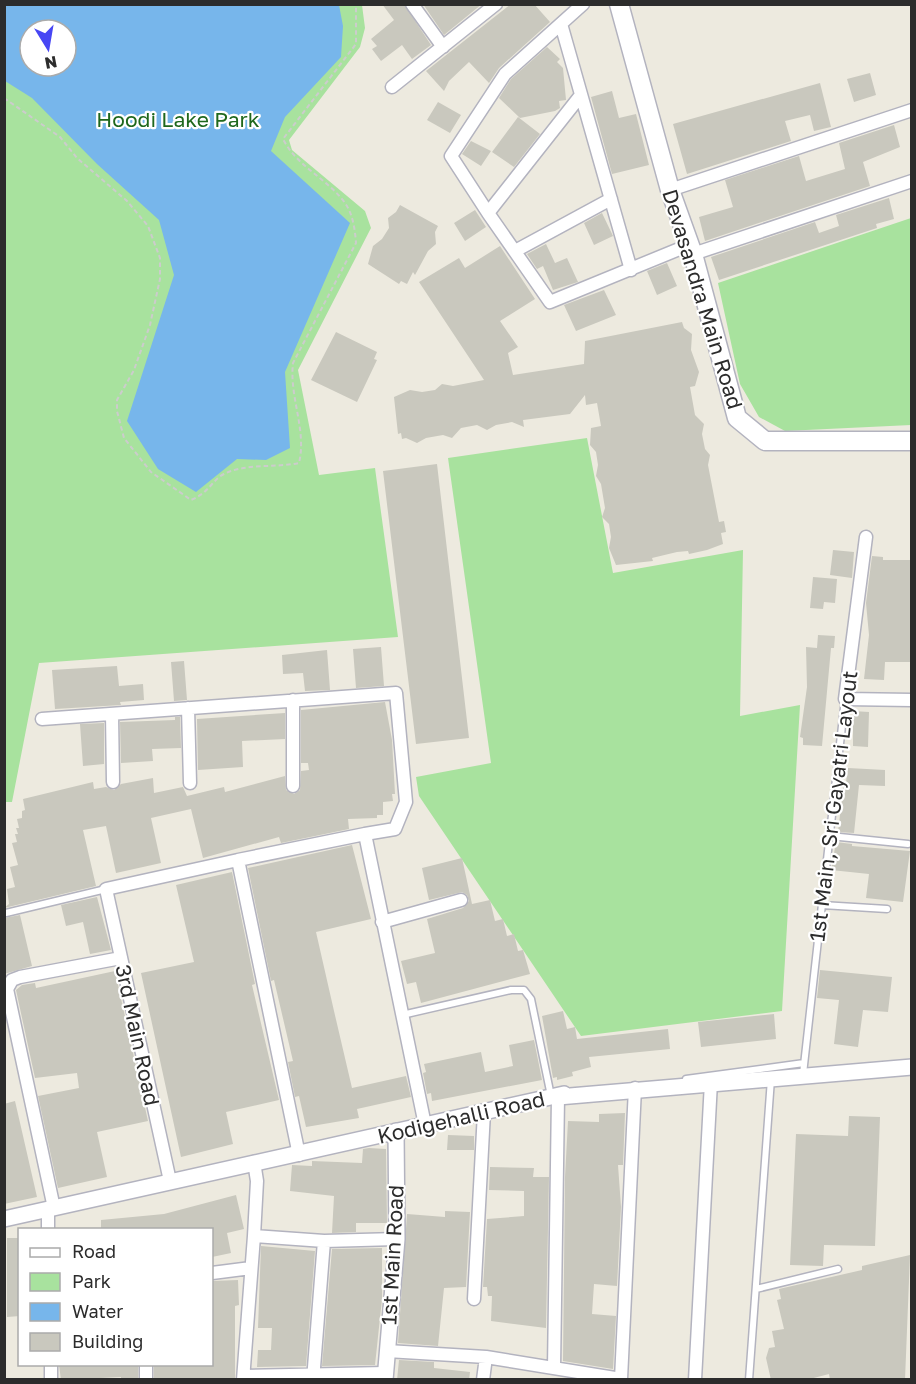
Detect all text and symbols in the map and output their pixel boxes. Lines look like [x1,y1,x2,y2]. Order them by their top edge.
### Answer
north arrow [18,18,78,78]
text: N [43,52,59,74]
park label: Hoodi Lake Park [96,106,260,132]
street label: Devasandra Main Road [657,186,749,412]
street label: 1st Main, Sri Gayatri Layout [803,669,863,943]
street label: 3rd Main Road [110,962,166,1108]
street label: Kodigehalli Road [375,1085,547,1149]
street label: 1st Main Road [375,1184,409,1326]
legend [18,1228,213,1366]
text: Road [72,1240,116,1262]
text: Park [72,1270,111,1292]
text: Water [72,1300,123,1322]
text: Building [72,1330,143,1352]

